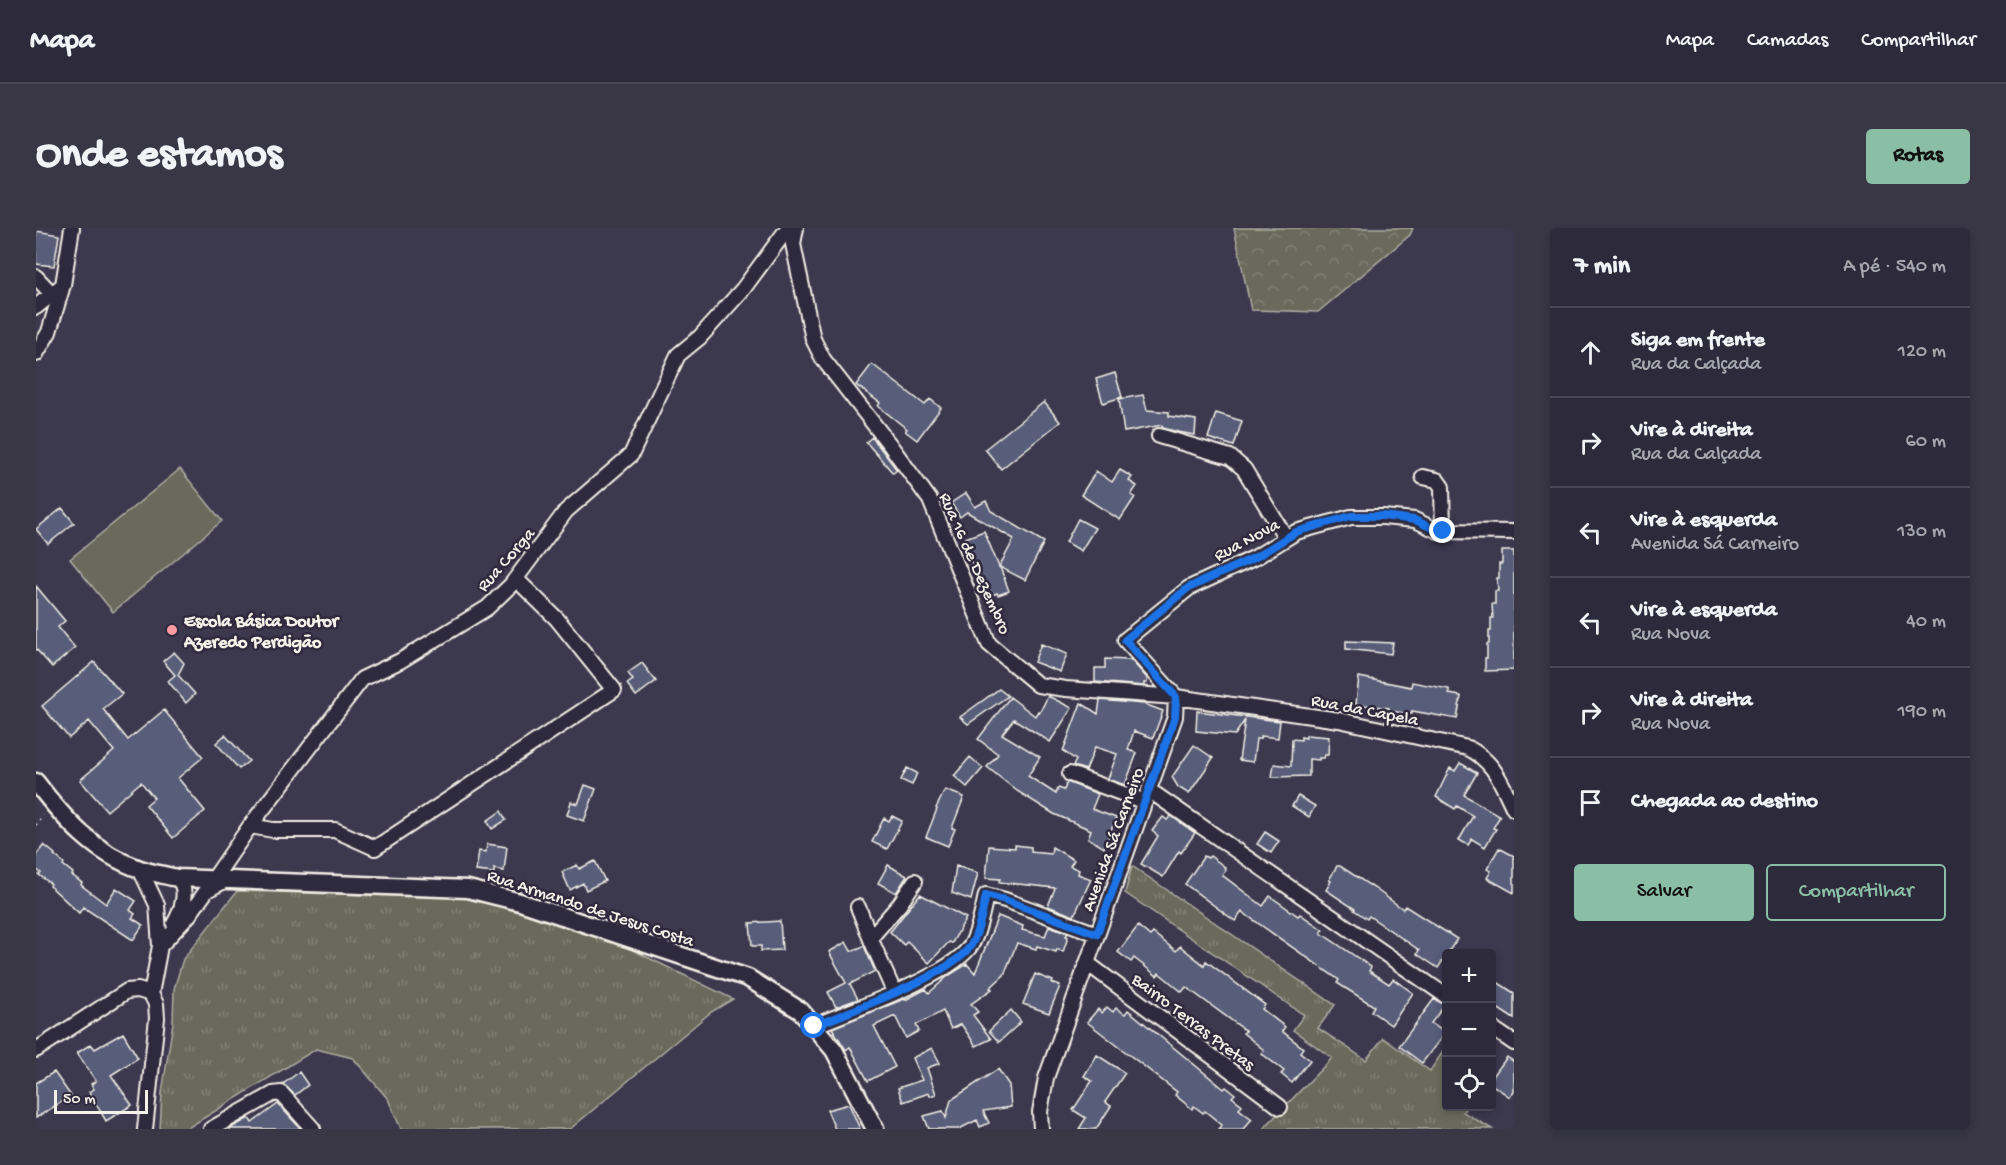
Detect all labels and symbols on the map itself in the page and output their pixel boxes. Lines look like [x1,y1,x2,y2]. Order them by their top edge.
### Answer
street label: Rua 16 de Dezembro [933,490,1014,638]
street label: Rua Nova [1211,515,1284,567]
route end [1429,517,1455,543]
street label: Rua Corga [473,524,541,597]
place label: Escola Básica Doutor Azeredo Perdigão [183,612,341,654]
marker: Escola Básica Doutor Azeredo Perdigão [165,623,179,637]
street label: Rua da Capela [1309,691,1421,732]
street label: Avenida Sá Carneiro [1079,765,1150,915]
street label: Rua Armando de Jesus Costa [484,866,697,953]
street label: Bairro Terras Pretas [1126,969,1259,1077]
route start [800,1012,826,1038]
scale bar [54,1087,148,1114]

